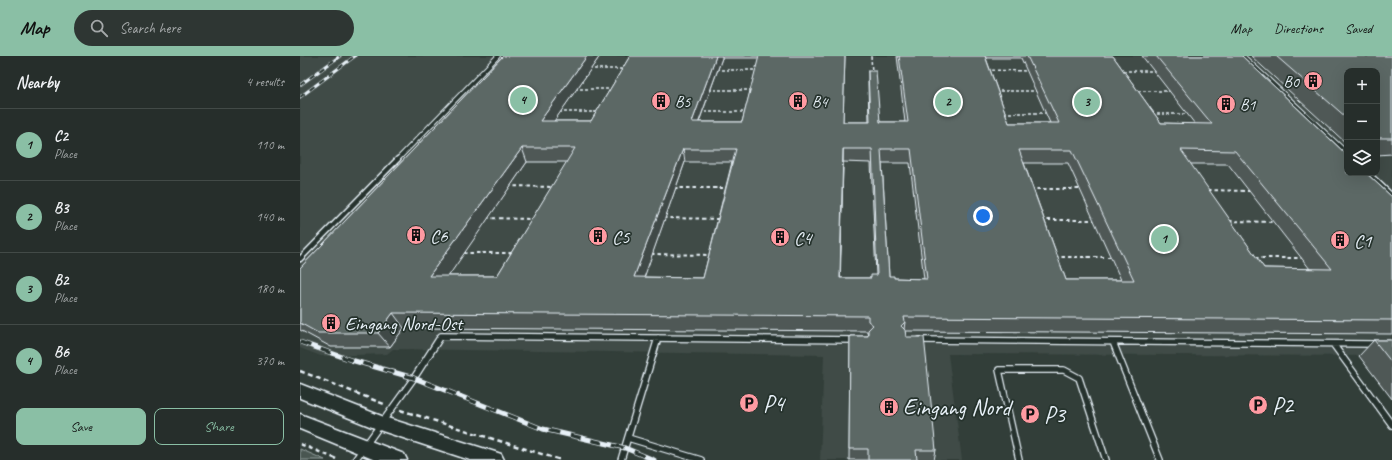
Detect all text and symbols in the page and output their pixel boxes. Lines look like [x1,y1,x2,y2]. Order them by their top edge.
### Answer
search box [74,10,354,46]
text: Map [20,16,50,40]
icon: search [88,17,110,39]
text: Search here [120,19,181,38]
text: Map [1231,20,1252,37]
text: Directions [1274,20,1323,37]
text: Saved [1345,20,1372,37]
map controls [1344,68,1380,176]
button: + [1344,68,1380,104]
building icon: B0 [1302,70,1324,92]
text: Nearby [16,72,59,93]
place label: B0 [1283,72,1301,92]
text: 4 results [246,74,284,90]
pin: 4 [510,85,536,115]
pin: 2 [935,87,961,117]
pin: 3 [1074,87,1100,117]
building icon: B5 [650,90,672,112]
building icon: B4 [787,90,809,112]
place label: B5 [675,92,691,112]
place label: B4 [812,92,829,112]
building icon: B1 [1215,93,1237,115]
place label: B1 [1240,95,1256,115]
button: − [1344,104,1380,140]
text: C2 [54,127,68,146]
text: 1 [26,137,32,153]
text: 110 m [256,137,284,153]
button: layers [1344,140,1380,176]
text: Place [54,146,77,162]
text: B3 [54,199,69,218]
your location [973,206,993,226]
text: 2 [26,209,32,225]
text: 140 m [256,209,284,225]
text: Place [54,218,77,234]
building icon: C6 [405,224,427,246]
place label: C6 [430,224,449,248]
pin: 1 [1151,224,1177,254]
building icon: C5 [587,225,609,247]
place label: C5 [612,225,631,249]
building icon: C4 [769,226,791,248]
place label: C4 [794,226,814,250]
building icon: C1 [1329,229,1351,251]
place label: C1 [1354,229,1373,253]
text: B2 [54,271,69,290]
text: 3 [26,281,32,297]
text: 180 m [256,281,284,297]
text: Place [54,290,77,306]
building icon: Eingang Nord-Ost [320,312,342,334]
place label: Eingang Nord-Ost [345,312,464,336]
text: B6 [54,343,69,362]
text: 4 [26,353,32,369]
text: 370 m [256,353,284,369]
text: Place [54,362,77,378]
place label: P4 [763,389,787,418]
place label: P2 [1272,391,1295,420]
parking icon: P4 [738,392,760,414]
place label: Eingang Nord [903,393,1013,422]
parking icon: P2 [1247,394,1269,416]
building icon: Eingang Nord [878,396,900,418]
place label: P3 [1044,400,1067,429]
parking icon: P3 [1019,403,1041,425]
button: Save [16,408,146,445]
button: Share [154,408,284,445]

